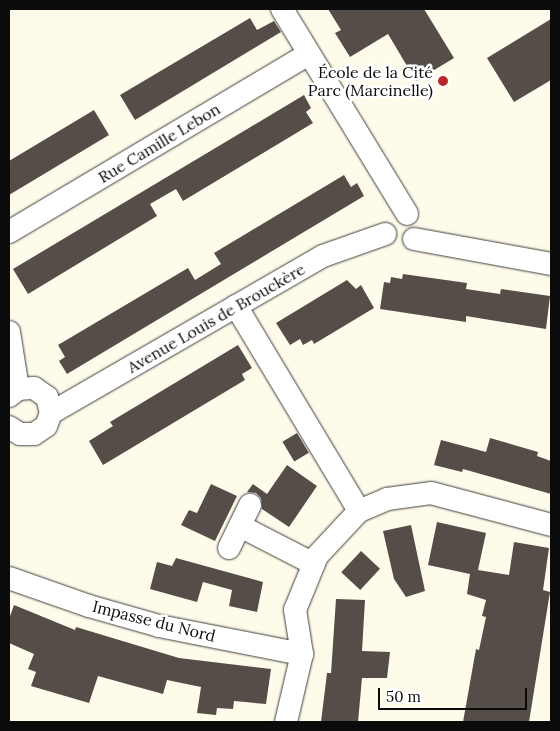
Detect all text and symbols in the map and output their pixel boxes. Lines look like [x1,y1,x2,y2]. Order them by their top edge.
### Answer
place label: École de la Cité Parc (Marcinelle) [308,62,433,100]
marker: École de la Cité Parc (Marcinelle) [437,75,449,87]
street label: Rue Camille Lebon [95,99,223,187]
street label: Avenue Louis de Brouckère [124,259,308,377]
street label: Impasse du Nord [90,596,218,646]
scale bar [380,678,529,710]
text: 50 m [386,687,421,706]

